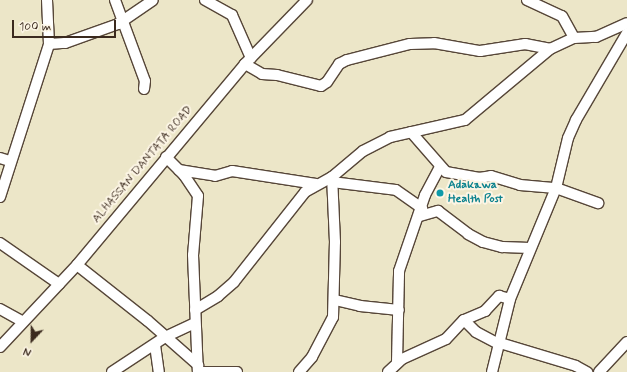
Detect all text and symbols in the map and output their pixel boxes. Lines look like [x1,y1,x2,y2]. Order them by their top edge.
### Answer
scale bar [14,12,118,38]
text: 100 m [19,19,51,35]
street label: ALHASSAN DANTATA ROAD [90,104,196,226]
place label: Adakawa Health Post [448,179,503,207]
marker: Adakawa Health Post [435,188,445,198]
north arrow [12,320,52,360]
text: N [21,343,34,359]

